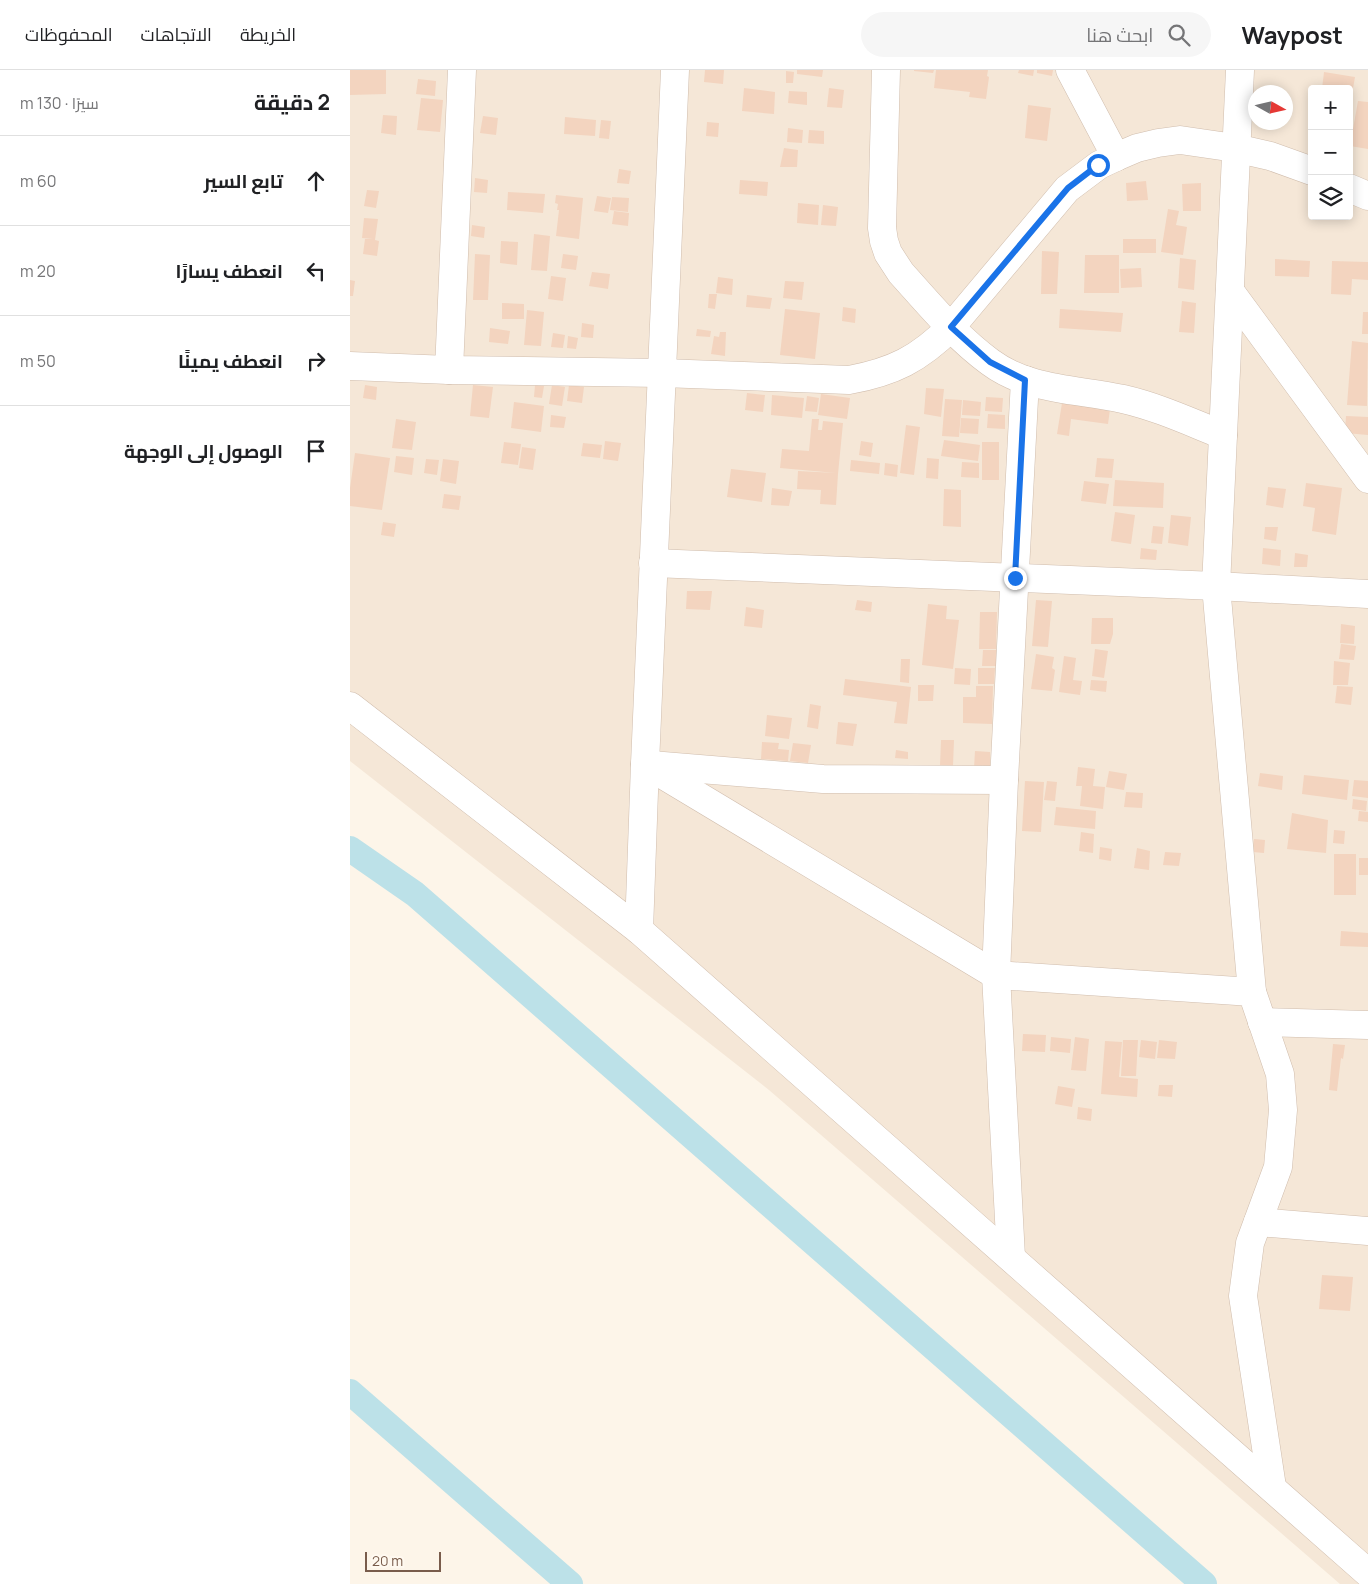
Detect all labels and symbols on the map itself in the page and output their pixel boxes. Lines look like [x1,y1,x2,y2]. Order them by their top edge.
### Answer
north arrow [1248,85,1293,130]
route start [1087,154,1110,177]
route end [1004,567,1027,590]
scale bar [365,1549,441,1572]

